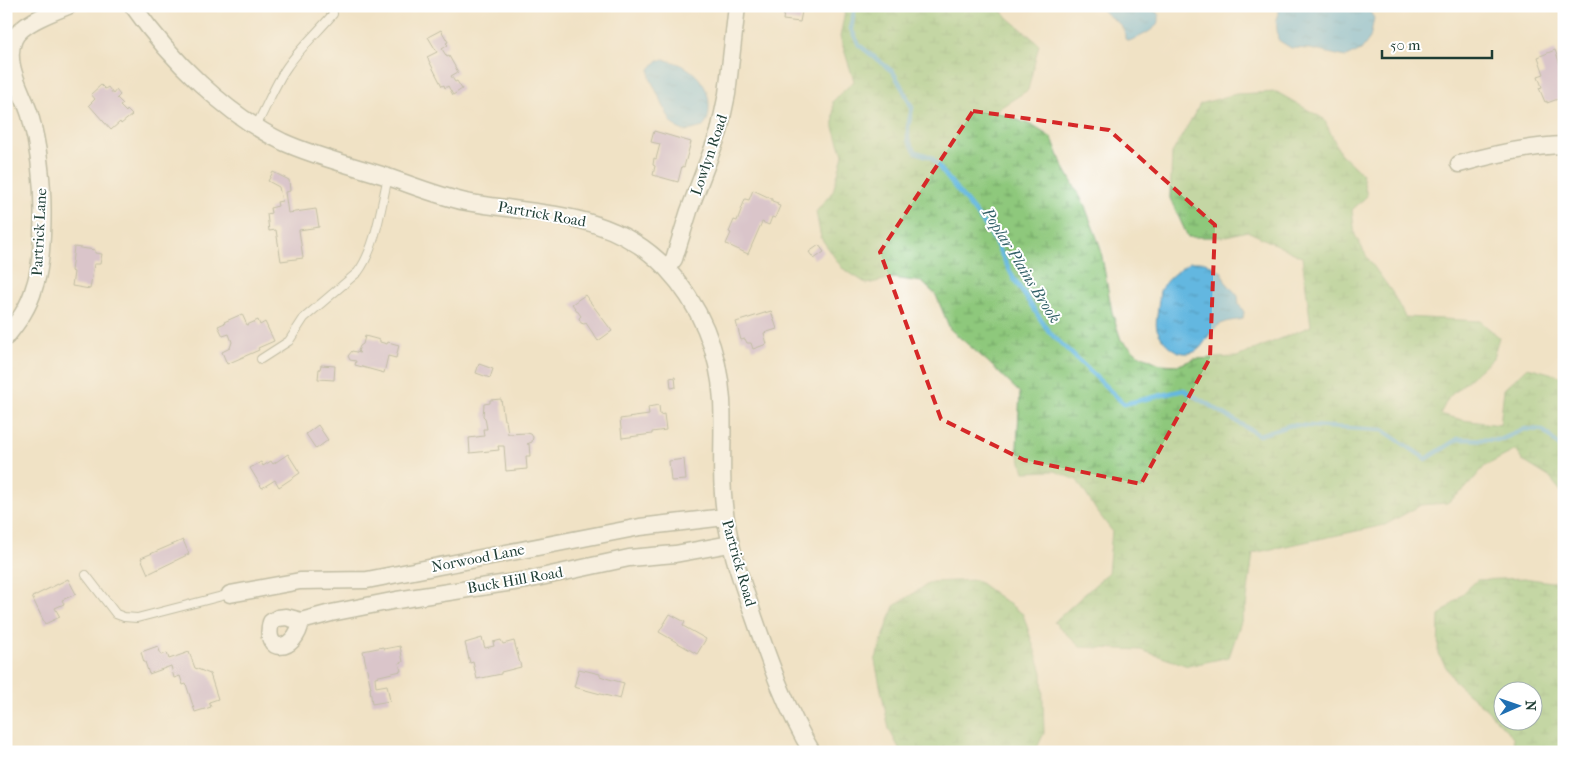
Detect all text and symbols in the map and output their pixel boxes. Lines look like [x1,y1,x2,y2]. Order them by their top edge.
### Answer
scale bar [1382,28,1492,60]
text: 50 m [1390,36,1421,54]
street label: Lowlyn Road [687,111,732,198]
street label: Partrick Lane [28,187,50,276]
street label: Partrick Road [496,197,588,231]
water label: Poplar Plains Brook [978,203,1065,327]
street label: Partrick Road [718,518,760,609]
street label: Norwood Lane [430,540,527,576]
street label: Buck Hill Road [466,563,565,597]
north arrow [1492,680,1542,730]
text: N [1522,700,1539,712]

